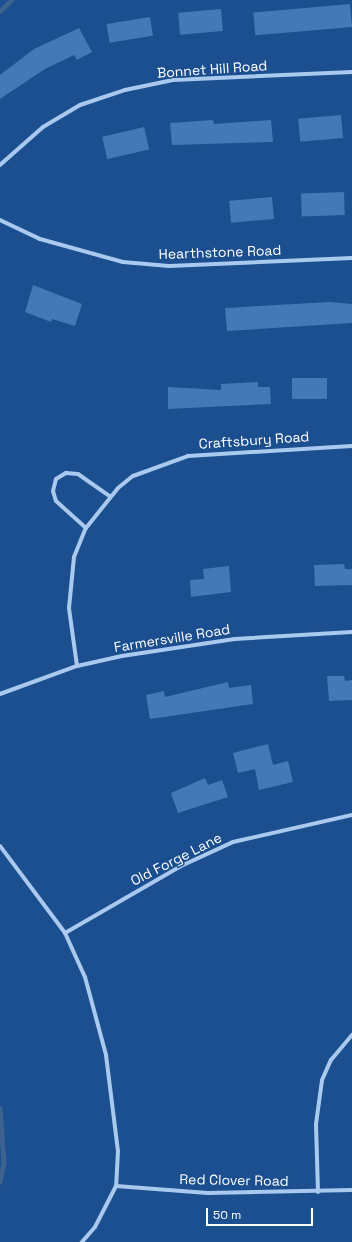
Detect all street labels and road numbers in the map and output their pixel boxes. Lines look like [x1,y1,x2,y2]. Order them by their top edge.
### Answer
street label: Bonnet Hill Road [156,57,268,81]
street label: Hearthstone Road [158,241,282,263]
street label: Craftsbury Road [198,428,310,452]
street label: Farmersville Road [113,621,231,655]
street label: Old Forge Lane [128,829,224,889]
street label: Red Clover Road [179,1171,289,1189]

